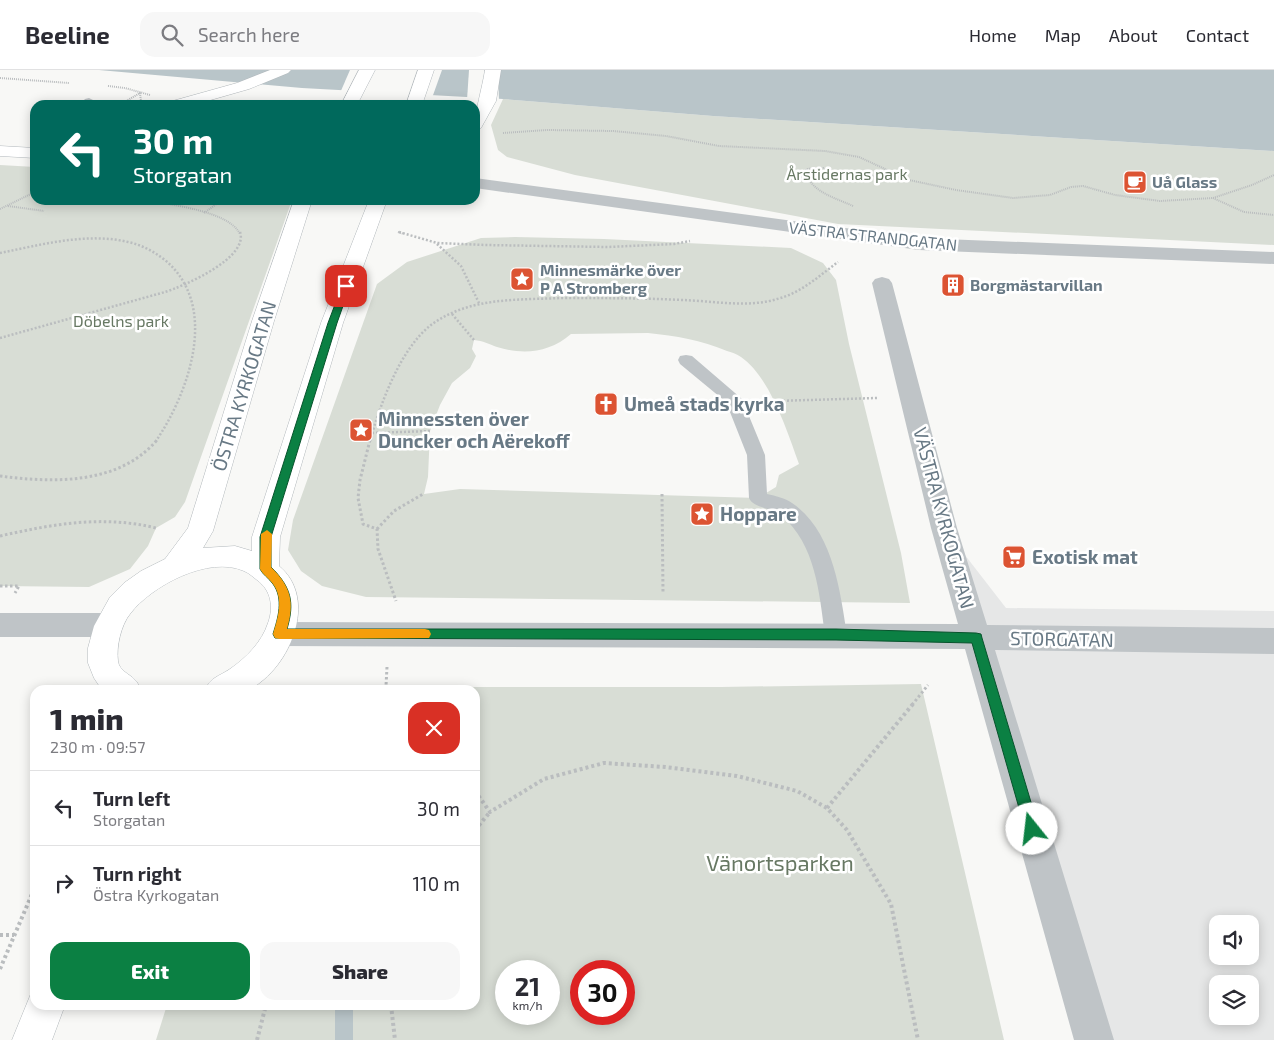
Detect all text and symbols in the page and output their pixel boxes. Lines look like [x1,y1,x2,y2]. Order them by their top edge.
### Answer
search box [140,12,490,57]
text: Beeline [25,20,110,49]
icon: search [158,21,186,49]
text: Search here [198,23,300,46]
text: Home [969,24,1017,46]
text: Map [1045,24,1081,46]
text: About [1109,24,1158,46]
text: Contact [1186,24,1249,46]
text: 30 m [133,119,213,161]
icon: left [50,120,115,185]
text: Storgatan [133,161,232,187]
park label: Årstidernas park [786,164,908,183]
cafe icon: Uå Glass [1122,169,1148,195]
place label: Uå Glass [1152,172,1217,191]
street label: VÄSTRA STRANDGATAN [788,217,958,254]
place label: Minnesmärke över P A Stromberg [540,260,681,297]
pin [325,265,367,307]
place icon: Minnesmärke över P A Stromberg [509,266,535,292]
icon: arrive [332,272,360,300]
building icon: Borgmästarvillan [940,272,966,298]
place label: Borgmästarvillan [970,275,1103,294]
street label: ÖSTRA KYRKOGATAN [207,298,280,474]
park label: Döbelns park [73,311,169,330]
church icon: Umeå stads kyrka [593,391,619,417]
place label: Umeå stads kyrka [624,392,785,416]
place label: Minnessten över Duncker och Aërekoff [378,407,570,452]
place icon: Minnessten över Duncker och Aërekoff [348,417,374,443]
street label: VÄSTRA KYRKOGATAN [909,425,980,611]
place icon: Hoppare [689,501,715,527]
place label: Hoppare [720,502,797,525]
supermarket icon: Exotisk mat [1001,544,1027,570]
place label: Exotisk mat [1032,545,1138,568]
street label: STORGATAN [1010,626,1114,651]
text: 1 min [50,700,124,736]
button: close [408,702,460,754]
text: 230 m · 09:57 [50,737,145,756]
text: Turn left [93,787,170,810]
icon: left [50,794,78,822]
text: 30 m [417,797,460,820]
position arrow [1005,802,1057,854]
text: Storgatan [93,810,165,829]
park label: Vänortsparken [706,849,854,875]
text: Turn right [93,862,181,885]
icon: right [50,869,78,897]
text: 110 m [413,872,460,895]
text: Östra Kyrkogatan [93,885,219,904]
map controls [1209,915,1259,1025]
button: sound [1209,915,1259,965]
button: Exit [50,942,250,1000]
button: Share [260,942,460,1000]
speed limit sign: 30 [570,960,635,1025]
text: 21 [515,971,540,1001]
button: layers [1209,975,1259,1025]
text: km/h [513,998,542,1012]

